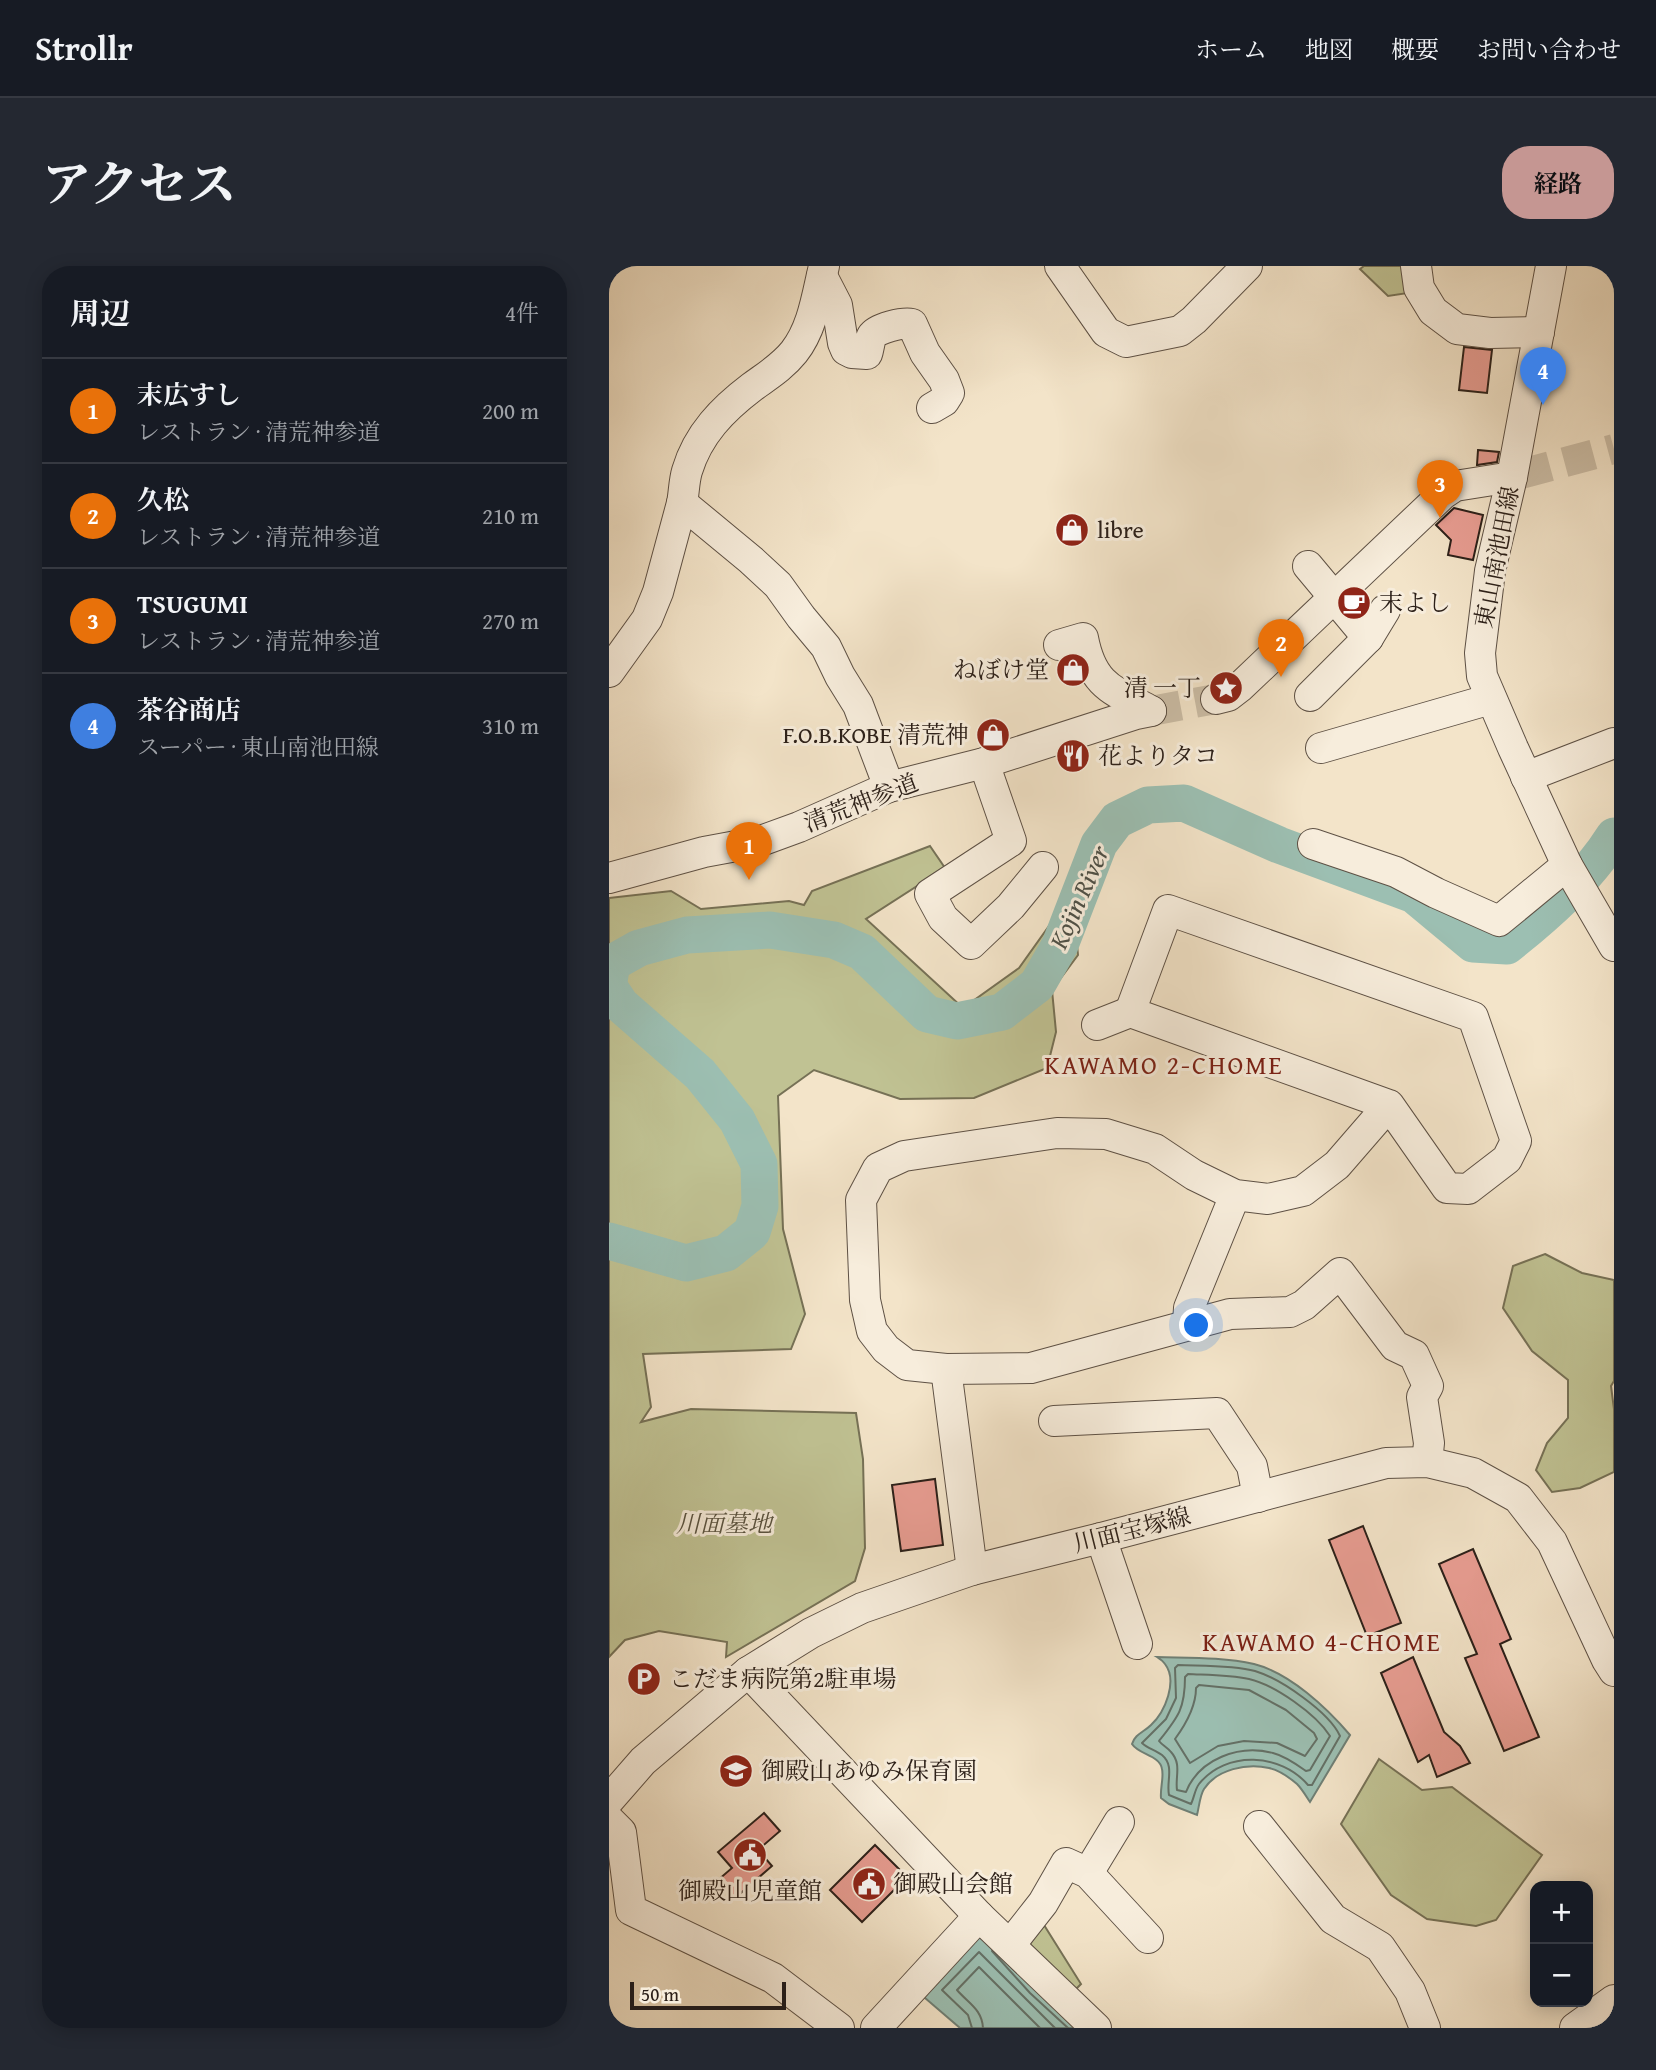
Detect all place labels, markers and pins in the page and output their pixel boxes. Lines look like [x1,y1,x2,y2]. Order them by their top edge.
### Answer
pin: 4 [1520,347,1566,405]
pin: 3 [1417,460,1463,518]
shop icon: libre [1053,511,1091,549]
place label: libre [1097,512,1144,547]
cafe icon: 末よし [1335,584,1373,622]
place label: 末よし [1379,585,1451,620]
pin: 2 [1258,619,1304,677]
shop icon: ねぼけ堂 [1054,651,1092,689]
place label: ねぼけ堂 [953,652,1049,687]
place icon: 清 一丁 [1207,669,1245,707]
place label: 清 一丁 [1124,670,1201,705]
shop icon: F.O.B.KOBE 清荒神 [974,716,1012,754]
place label: F.O.B.KOBE 清荒神 [783,717,969,752]
restaurant icon: 花よりタコ [1054,737,1092,775]
place label: 花よりタコ [1098,738,1218,773]
pin: 1 [726,822,772,880]
parking icon: こだま病院第2駐車場 [625,1660,663,1698]
place label: こだま病院第2駐車場 [669,1661,897,1696]
school or university icon: 御殿山あゆみ保育園 [717,1752,755,1790]
place label: 御殿山あゆみ保育園 [761,1753,977,1788]
public building icon: 御殿山児童館 [731,1836,769,1874]
public building icon: 御殿山会館 [850,1865,888,1903]
place label: 御殿山会館 [893,1866,1013,1901]
place label: 御殿山児童館 [678,1873,822,1908]

